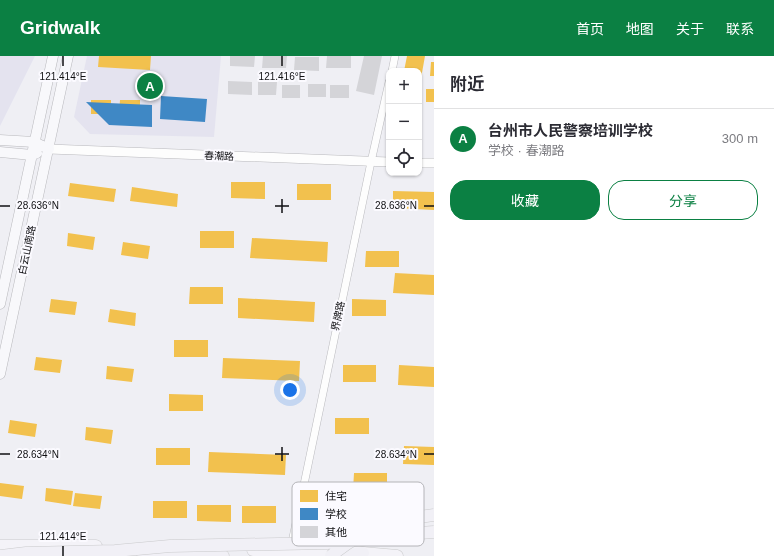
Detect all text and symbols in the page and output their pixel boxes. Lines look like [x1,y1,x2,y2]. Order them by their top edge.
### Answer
text: Gridwalk [20,17,100,38]
text: 首页 [576,21,604,37]
text: 地图 [626,21,654,37]
text: 关于 [676,21,704,37]
text: 联系 [726,21,754,37]
map controls [386,68,422,176]
button: + [386,68,422,104]
text: 121.414°E [40,71,87,82]
pin: A [137,71,163,101]
text: 121.416°E [259,71,306,82]
text: 附近 [450,75,484,94]
button: − [386,104,422,140]
text: 台州市人民警察培训学校 [488,122,653,139]
text: A [458,131,468,146]
text: 300 m [722,131,758,146]
button: locate [386,140,422,176]
text: 学校 · 春潮路 [488,143,565,158]
street label: 春潮路 [204,150,234,162]
button: 收藏 [450,180,600,220]
button: 分享 [608,180,758,220]
text: 28.636°N [17,200,59,211]
text: 28.636°N [375,200,417,211]
street label: 白云山南路 [16,224,38,276]
street label: 界牌路 [330,300,346,332]
your location [280,380,300,400]
text: 28.634°N [17,449,59,460]
text: 28.634°N [375,449,417,460]
legend [292,482,424,546]
text: 住宅 [325,490,347,502]
text: 学校 [325,508,347,520]
text: 其他 [325,526,347,538]
text: 121.414°E [40,531,87,542]

